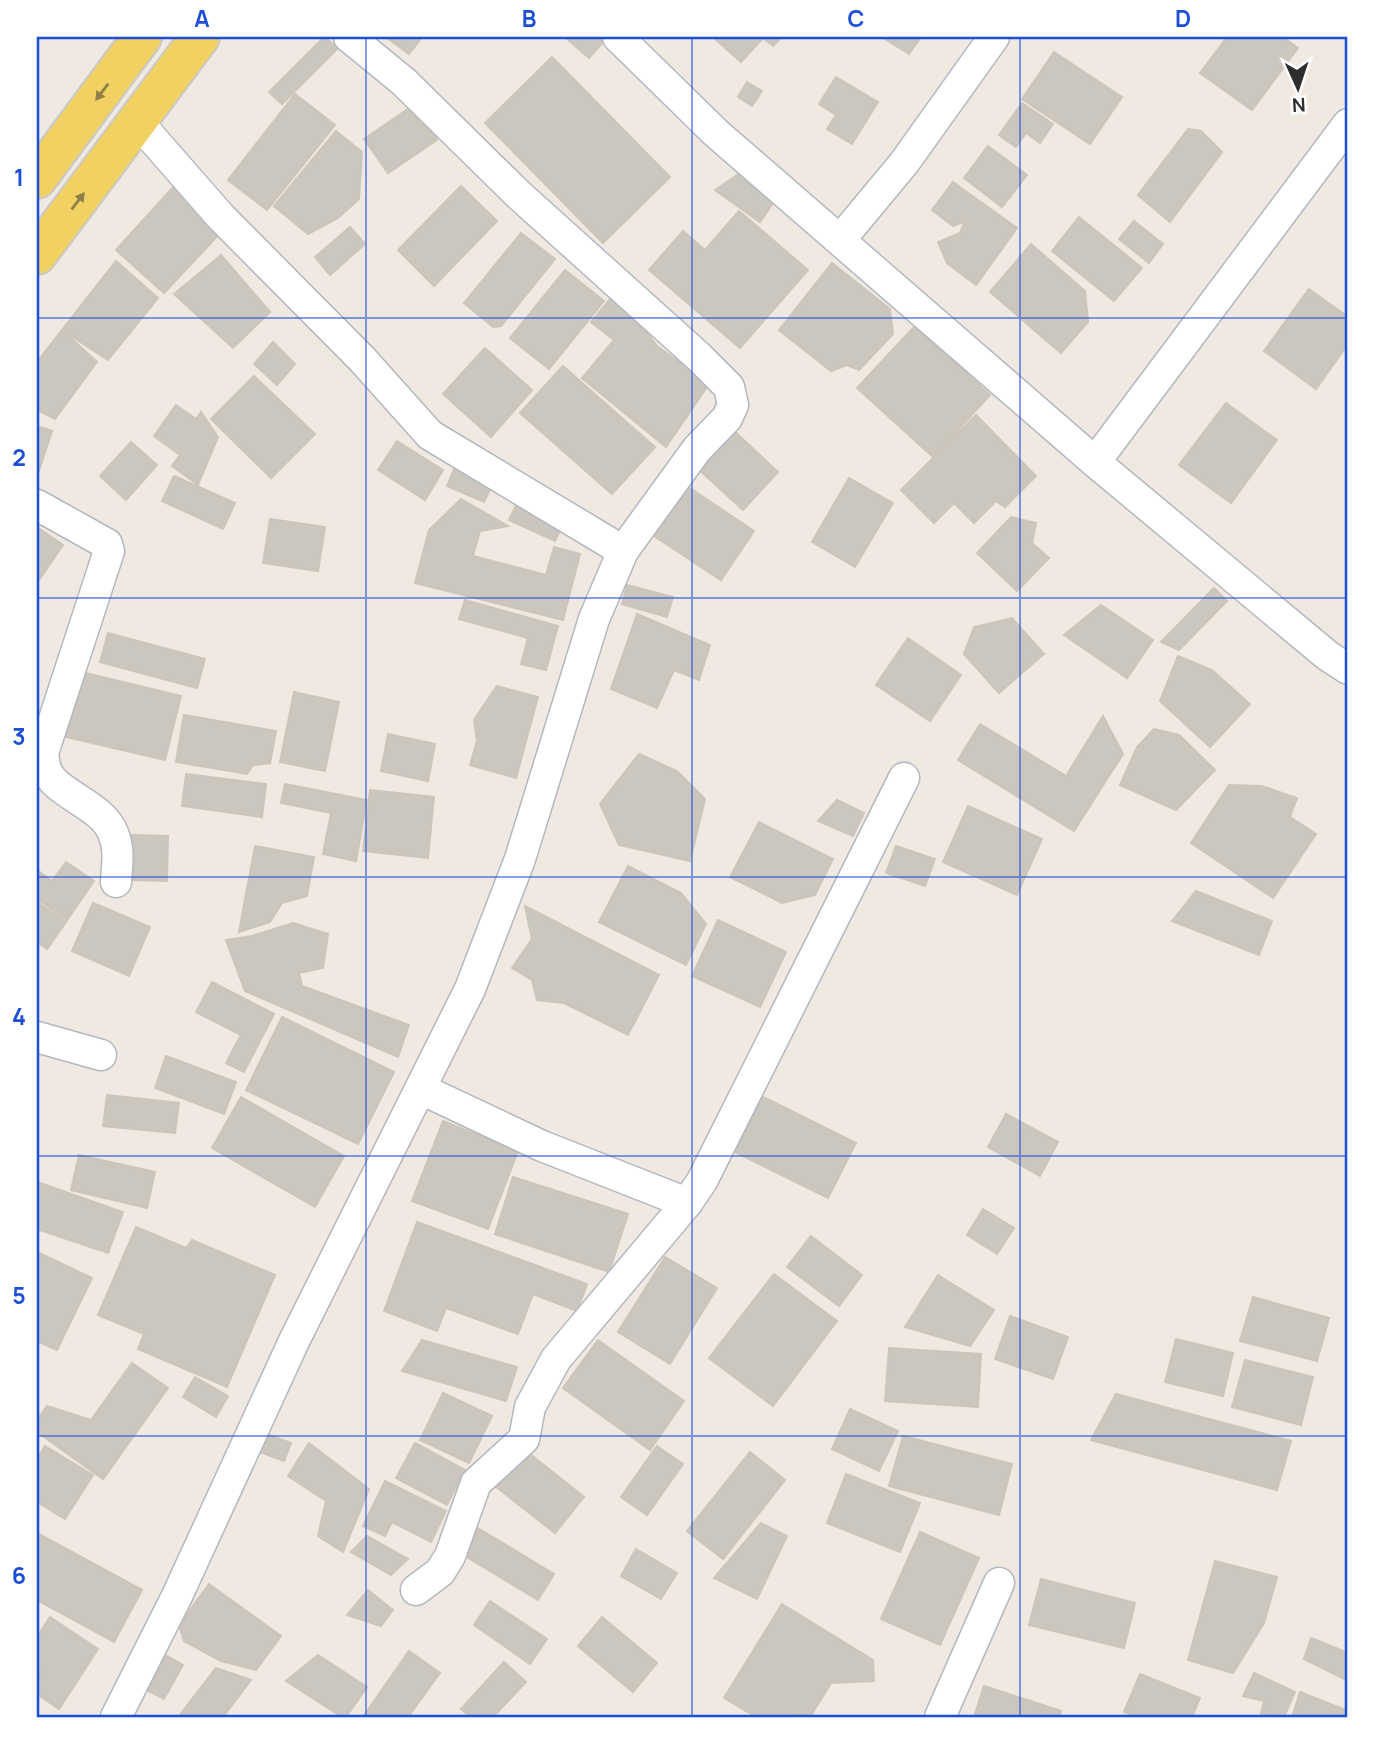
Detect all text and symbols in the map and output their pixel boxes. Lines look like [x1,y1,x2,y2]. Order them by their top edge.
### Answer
text: A [194,2,210,34]
text: B [522,2,536,34]
text: C [848,2,865,34]
text: D [1175,2,1191,34]
north arrow [1262,52,1332,122]
one-way arrow [94,82,109,100]
text: N [1291,92,1306,118]
text: 1 [14,161,24,193]
one-way arrow [70,192,85,210]
text: 2 [12,441,26,473]
text: 3 [12,720,26,752]
text: 4 [12,1000,26,1032]
text: 5 [12,1279,26,1311]
text: 6 [12,1559,26,1591]

